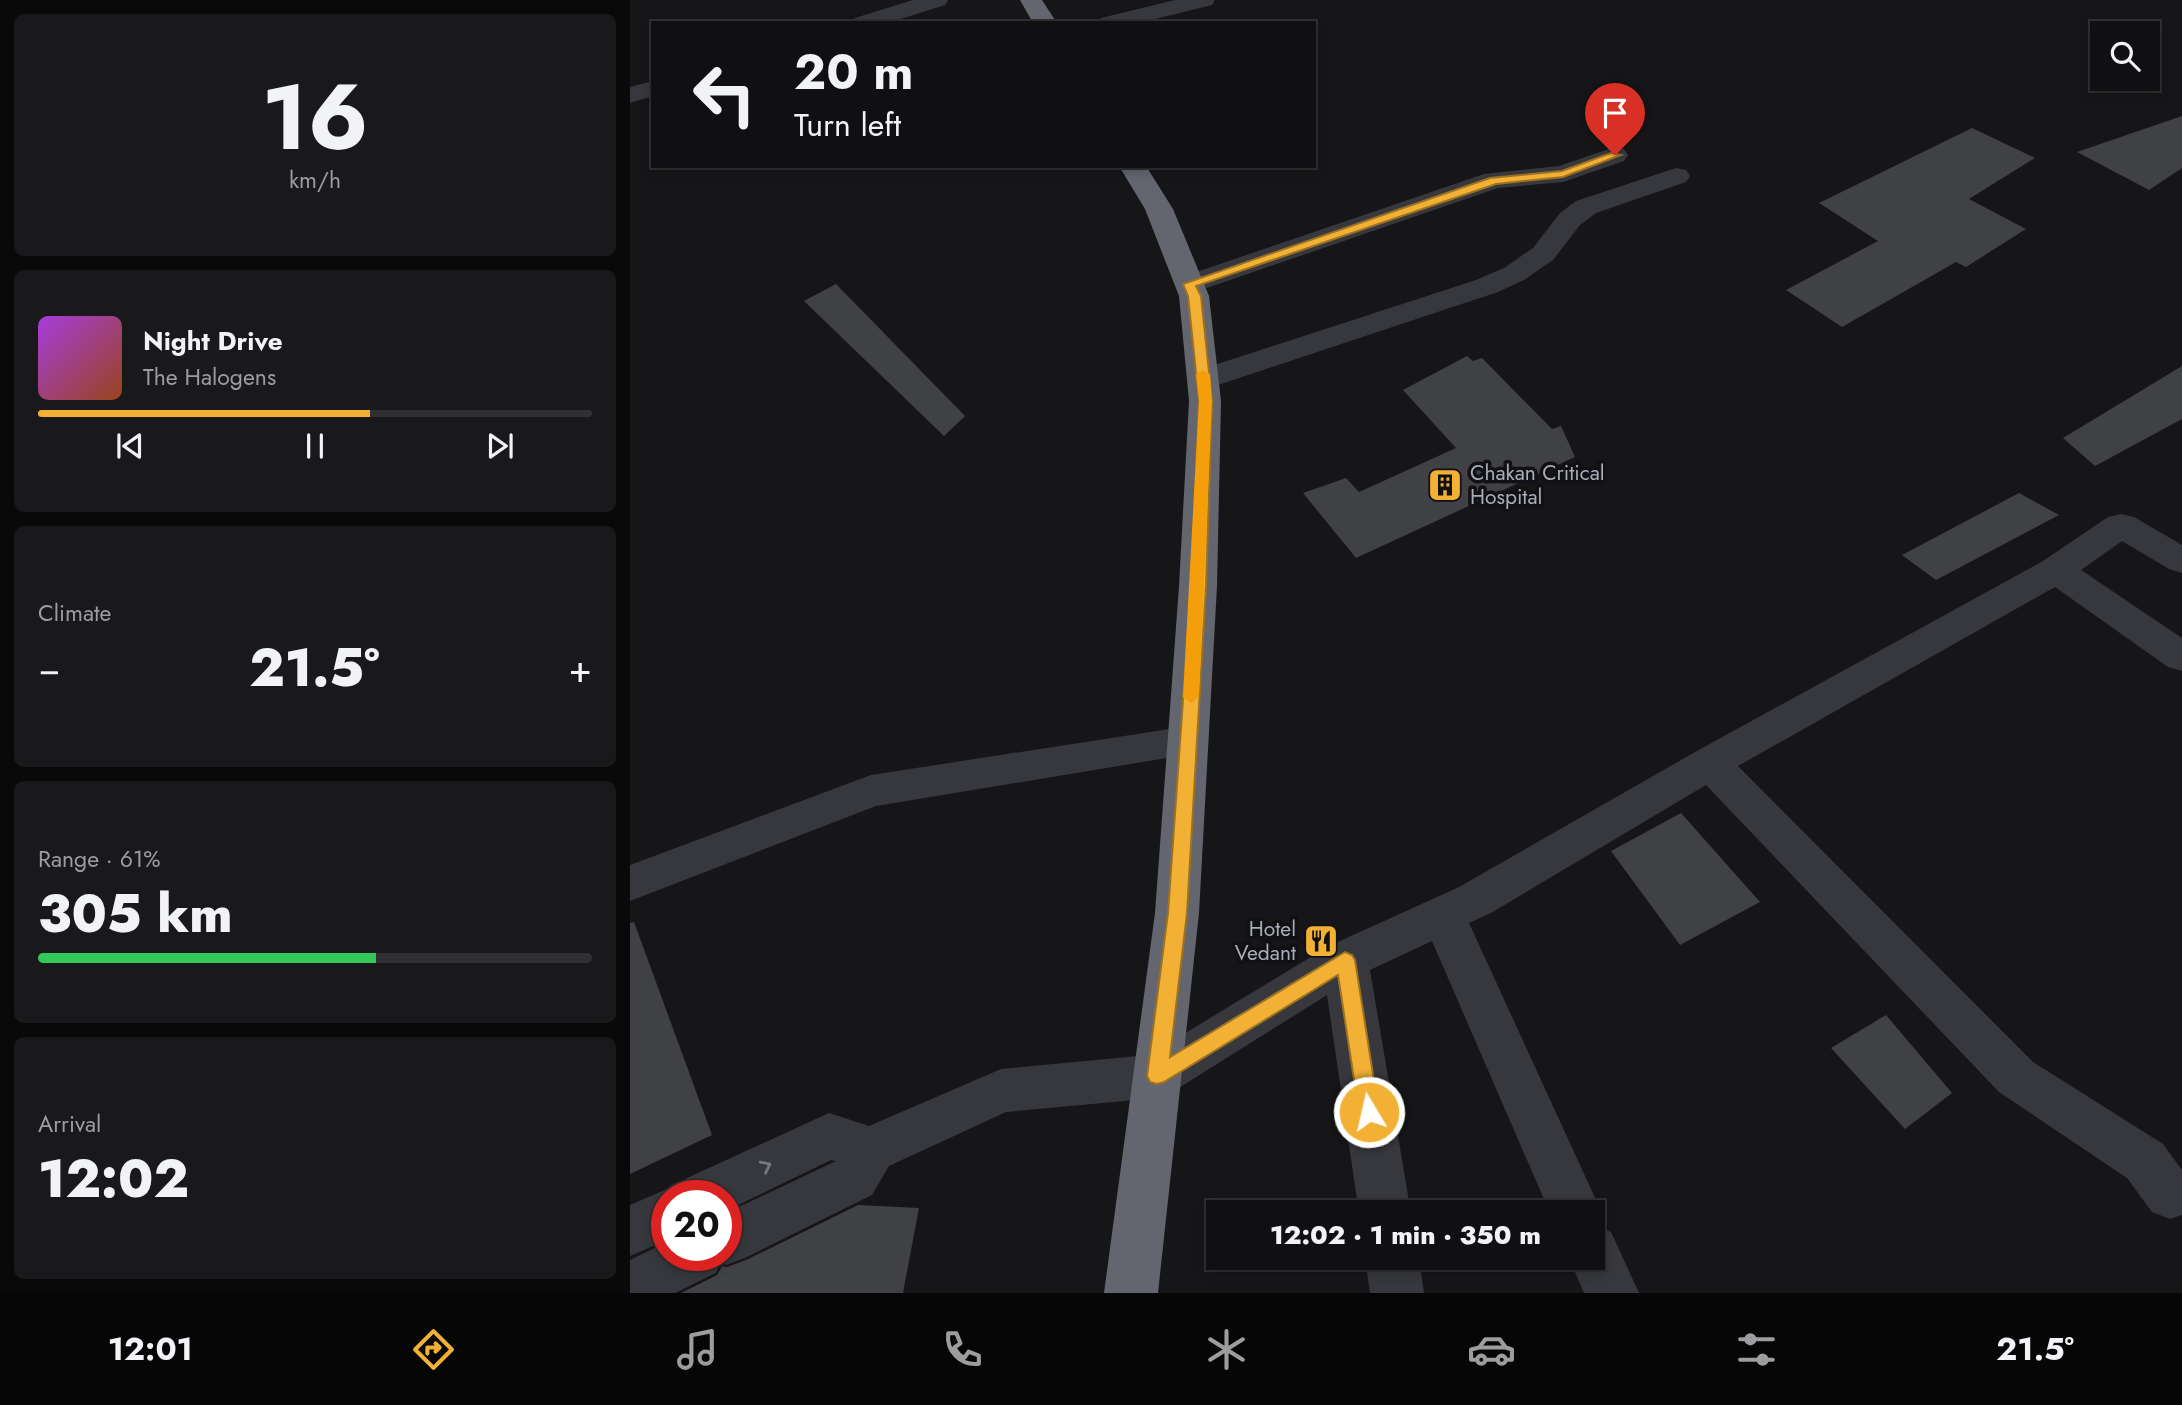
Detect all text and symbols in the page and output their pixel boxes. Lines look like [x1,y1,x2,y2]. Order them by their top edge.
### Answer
map controls [2090,21,2160,91]
button: search [2090,21,2160,91]
text: 20 m [794,37,913,107]
icon: left [679,49,770,140]
text: 16 [261,52,369,183]
pin [1585,83,1645,155]
icon: arrive [1596,94,1634,132]
text: Turn left [794,102,901,148]
text: km/h [289,163,341,197]
text: Night Drive [143,322,283,360]
text: The Halogens [143,360,276,394]
icon: previous [111,427,149,465]
icon: pause [296,427,334,465]
icon: next [481,427,519,465]
place label: Chakan Critical Hospital [1470,458,1605,512]
building icon: Chakan Critical Hospital [1426,466,1464,504]
text: Climate [38,596,111,630]
text: 21.5° [249,630,380,706]
text: − [38,641,60,696]
text: + [569,641,592,696]
text: Range · 61% [38,842,161,876]
text: 305 km [38,876,233,952]
place label: Hotel Vedant [1235,914,1296,968]
restaurant icon: Hotel Vedant [1302,922,1340,960]
position arrow [1332,1075,1406,1149]
text: Arrival [38,1107,101,1141]
text: 12:02 [38,1141,189,1217]
one-way arrow [759,1160,772,1174]
speed limit sign: 20 [651,1180,742,1271]
text: 12:02 · 1 min · 350 m [1270,1216,1541,1254]
icon: directions [409,1325,458,1374]
icon: music [673,1325,722,1374]
icon: phone [938,1325,987,1374]
icon: climate [1202,1325,1251,1374]
icon: car [1467,1325,1516,1374]
icon: filters [1732,1325,1781,1374]
text: 12:01 [108,1326,193,1372]
text: 21.5° [1996,1326,2074,1372]

